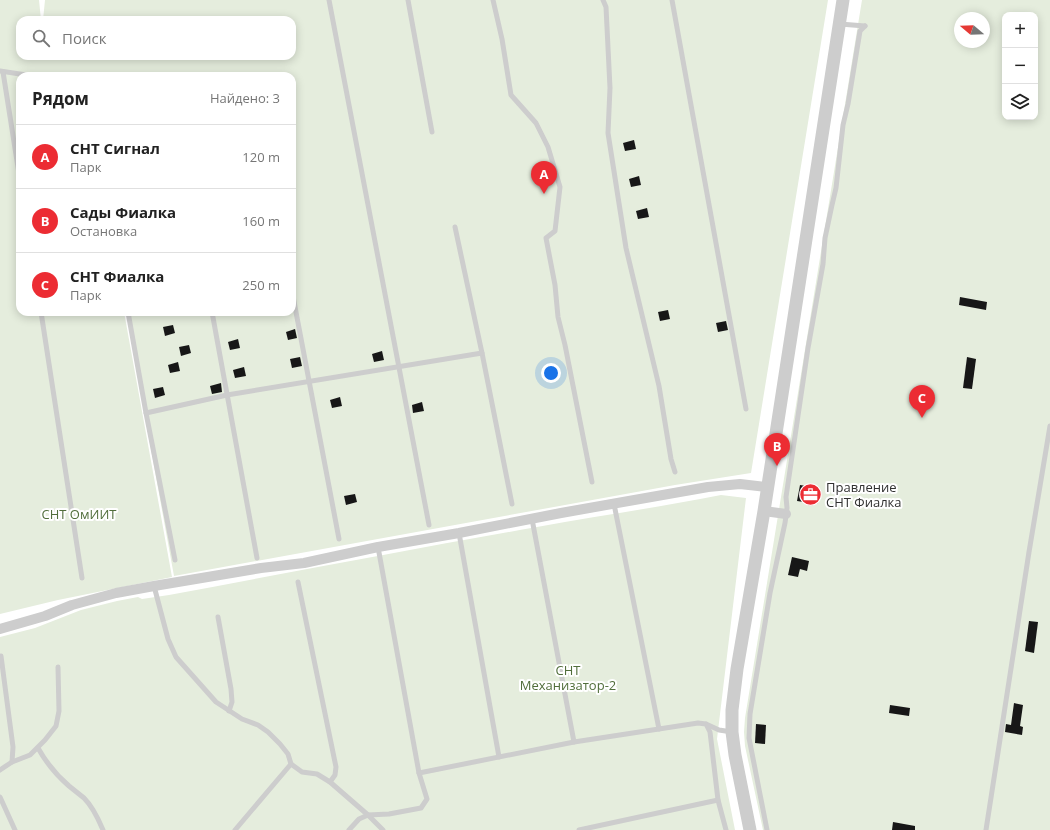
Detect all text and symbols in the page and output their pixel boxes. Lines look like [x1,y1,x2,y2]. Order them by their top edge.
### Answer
north arrow [954,12,990,48]
map controls [1002,12,1038,120]
button: + [1002,12,1038,48]
search box [16,16,296,60]
icon: search [30,27,52,49]
text: Поиск [62,28,106,48]
button: − [1002,48,1038,84]
button: layers [1002,84,1038,120]
text: Рядом [32,87,89,110]
text: Найдено: 3 [210,89,280,107]
text: СНТ Сигнал [70,138,160,158]
text: A [41,148,49,166]
text: 120 m [242,148,280,166]
text: Парк [70,158,101,176]
pin: A [531,161,557,194]
text: Сады Фиалка [70,202,176,222]
text: B [41,212,49,230]
text: 160 m [242,212,280,230]
text: Остановка [70,222,137,240]
text: СНТ Фиалка [70,266,164,286]
text: C [41,276,49,294]
text: 250 m [242,276,280,294]
text: Парк [70,286,101,304]
your location [541,363,561,383]
pin: C [909,385,935,418]
pin: B [764,433,790,466]
place label: Правление СНТ Фиалка [826,478,902,511]
office icon: Правление СНТ Фиалка [797,481,823,507]
park label: СНТ ОмИИТ [42,505,117,523]
park label: СНТ Механизатор-2 [520,661,616,694]

